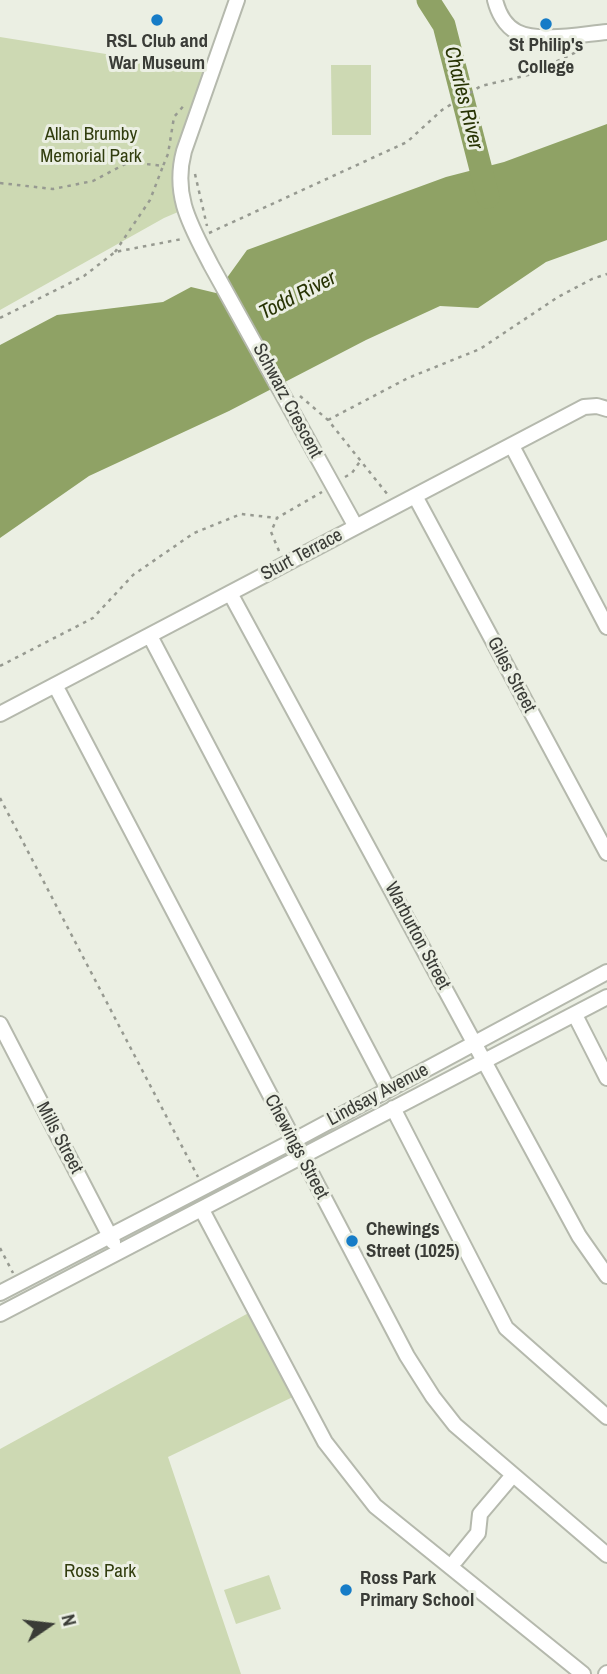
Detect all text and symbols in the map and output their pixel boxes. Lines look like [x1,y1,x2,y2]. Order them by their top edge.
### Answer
marker: RSL Club and War Museum [149,12,165,28]
marker: St Philip's College [538,16,554,32]
place label: RSL Club and War Museum [106,31,208,75]
place label: St Philip's College [509,35,583,79]
water label: Charles River [438,44,488,152]
park label: Allan Brumby Memorial Park [40,124,142,168]
water label: Todd River [255,266,341,326]
street label: Schwarz Crescent [247,340,327,462]
street label: Sturt Terrace [257,524,347,586]
street label: Giles Street [482,633,540,717]
street label: Warburton Street [379,879,455,993]
street label: Lindsay Avenue [323,1059,433,1131]
street label: Chewings Street [259,1091,333,1203]
street label: Mills Street [31,1098,87,1178]
place label: Chewings Street (1025) [366,1219,460,1263]
marker: Chewings Street (1025) [344,1233,360,1249]
park label: Ross Park [64,1561,136,1583]
place label: Ross Park Primary School [360,1568,474,1612]
marker: Ross Park Primary School [338,1582,354,1598]
north arrow [14,1590,84,1660]
text: N [55,1611,83,1629]

